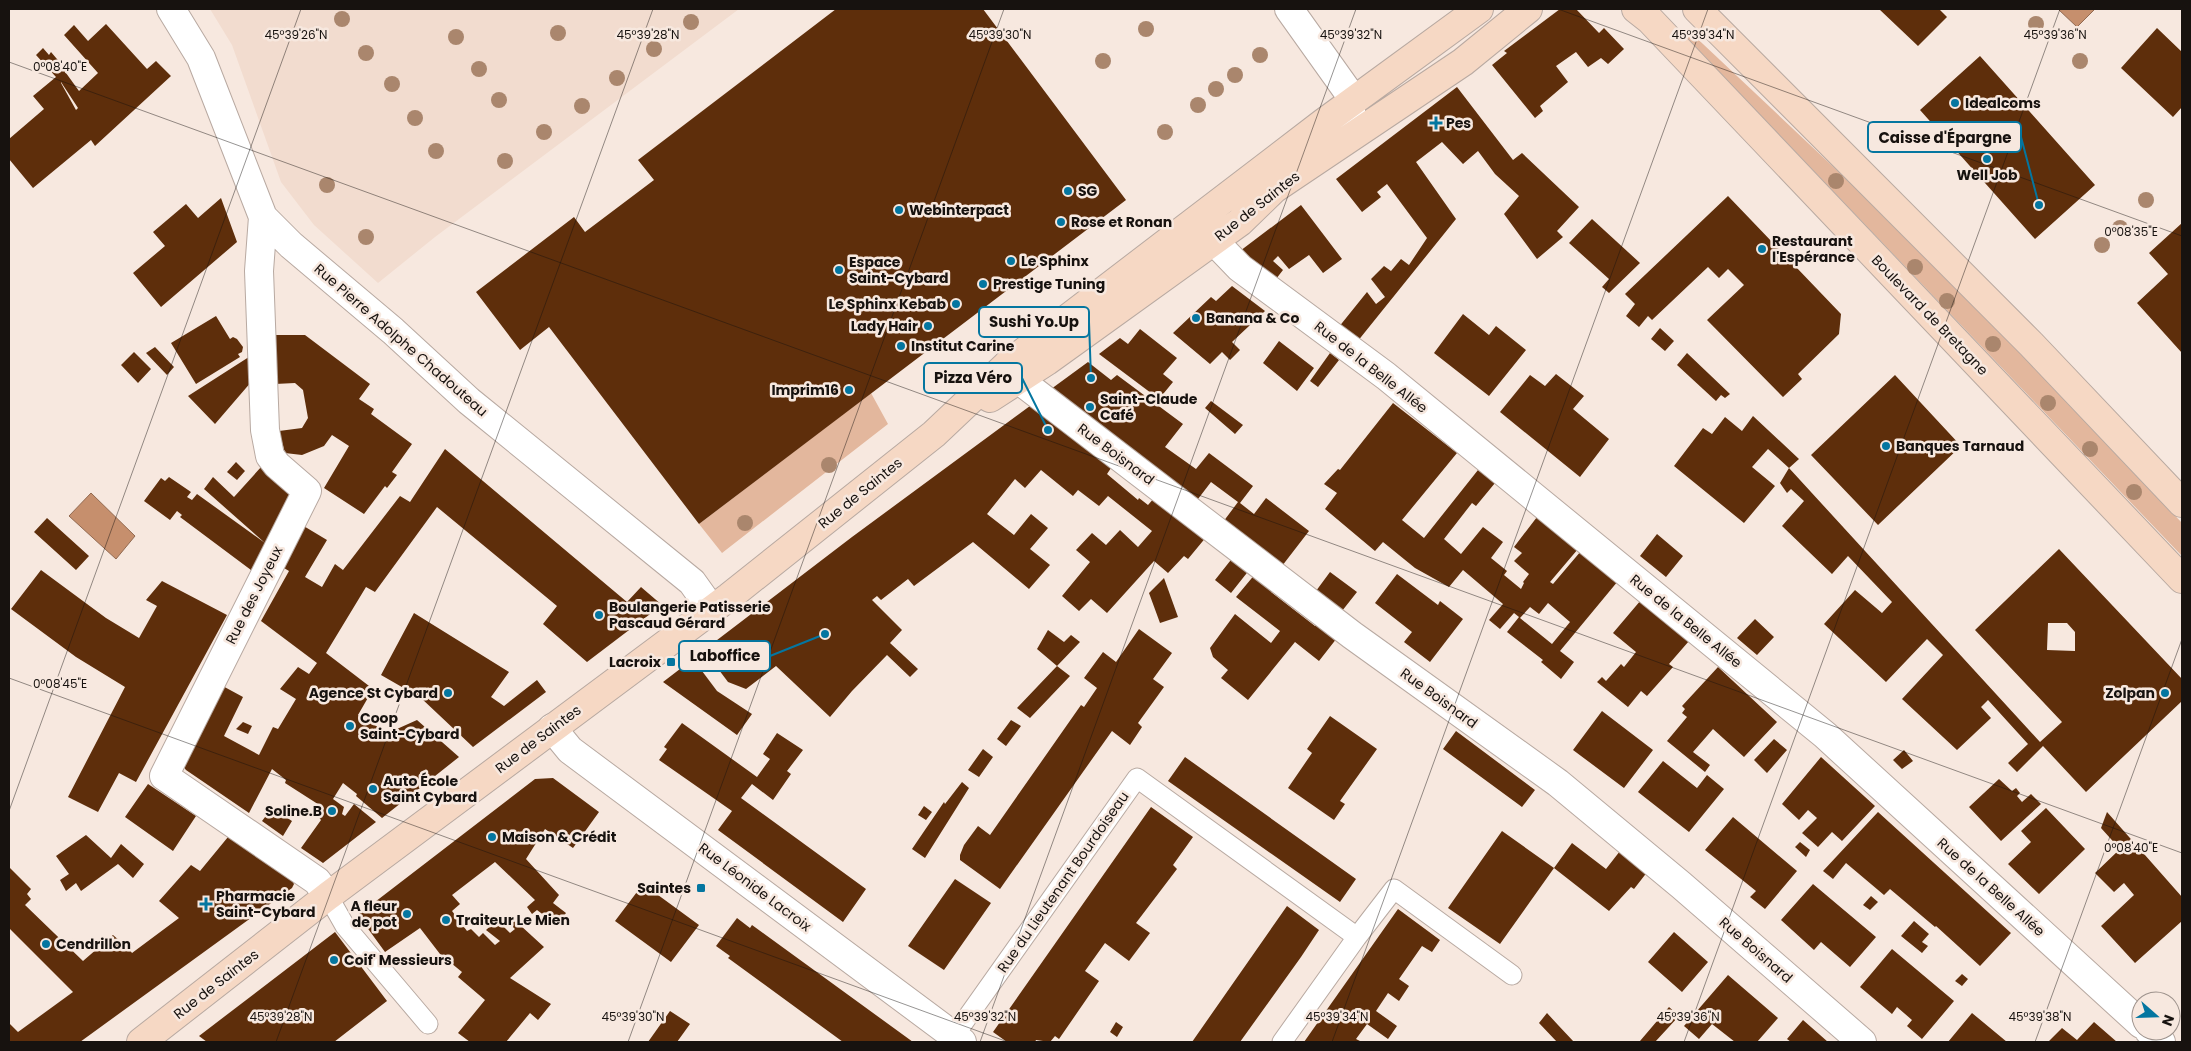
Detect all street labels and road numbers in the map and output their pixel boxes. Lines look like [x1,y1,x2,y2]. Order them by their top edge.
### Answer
street label: Rue de Saintes [1210,166,1304,246]
street label: Boulevard de Bretagne [1867,250,1993,380]
street label: Rue Pierre Adolphe Chadouteau [310,259,492,421]
street label: Rue de la Belle Allée [1310,316,1432,418]
street label: Rue Boisnard [1074,419,1158,489]
street label: Rue de Saintes [814,453,906,533]
street label: Rue des Joyeux [221,542,287,648]
street label: Rue de la Belle Allée [1626,570,1746,673]
street label: Rue Boisnard [1396,663,1482,733]
street label: Rue de Saintes [491,700,585,778]
street label: Rue du Lieutenant Bourdoiseau [993,787,1133,977]
street label: Rue de la Belle Allée [1933,833,2049,941]
street label: Rue Léonide Lacroix [695,838,816,936]
street label: Rue Boisnard [1715,913,1797,987]
street label: Rue de Saintes [169,944,263,1024]

